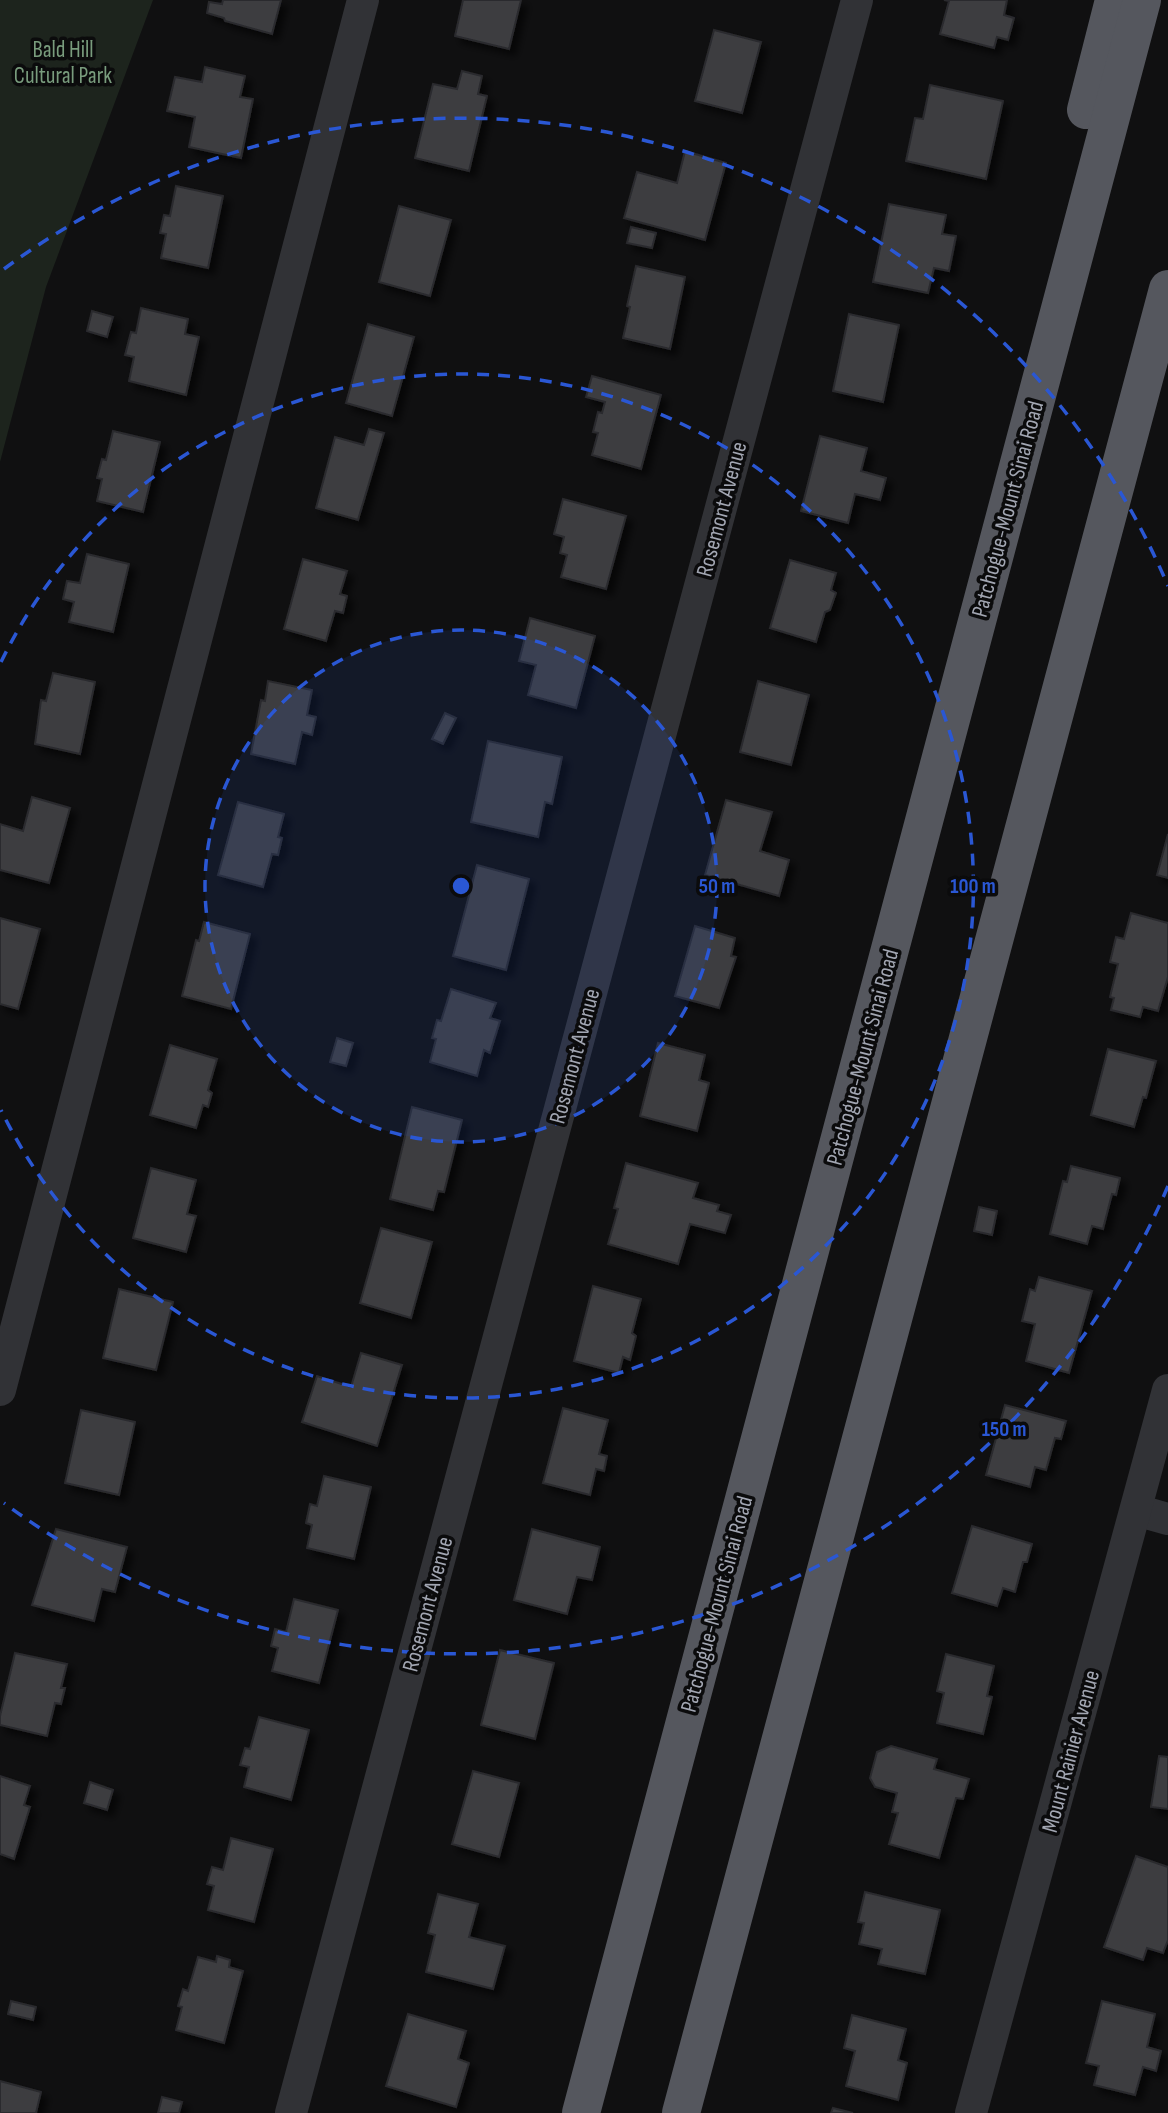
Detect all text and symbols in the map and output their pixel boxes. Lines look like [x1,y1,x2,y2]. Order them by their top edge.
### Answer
park label: Bald Hill Cultural Park [14,36,112,90]
street label: Patchogue-Mount Sinai Road [966,398,1050,620]
street label: Rosemont Avenue [691,439,753,580]
centre of rings [449,874,473,898]
text: 50 m [699,874,735,899]
text: 100 m [950,874,996,899]
street label: Patchogue-Mount Sinai Road [821,946,905,1168]
street label: Rosemont Avenue [544,986,606,1127]
text: 150 m [982,1417,1026,1442]
street label: Patchogue-Mount Sinai Road [675,1493,759,1715]
street label: Rosemont Avenue [397,1534,459,1675]
street label: Mount Rainier Avenue [1036,1667,1106,1835]

